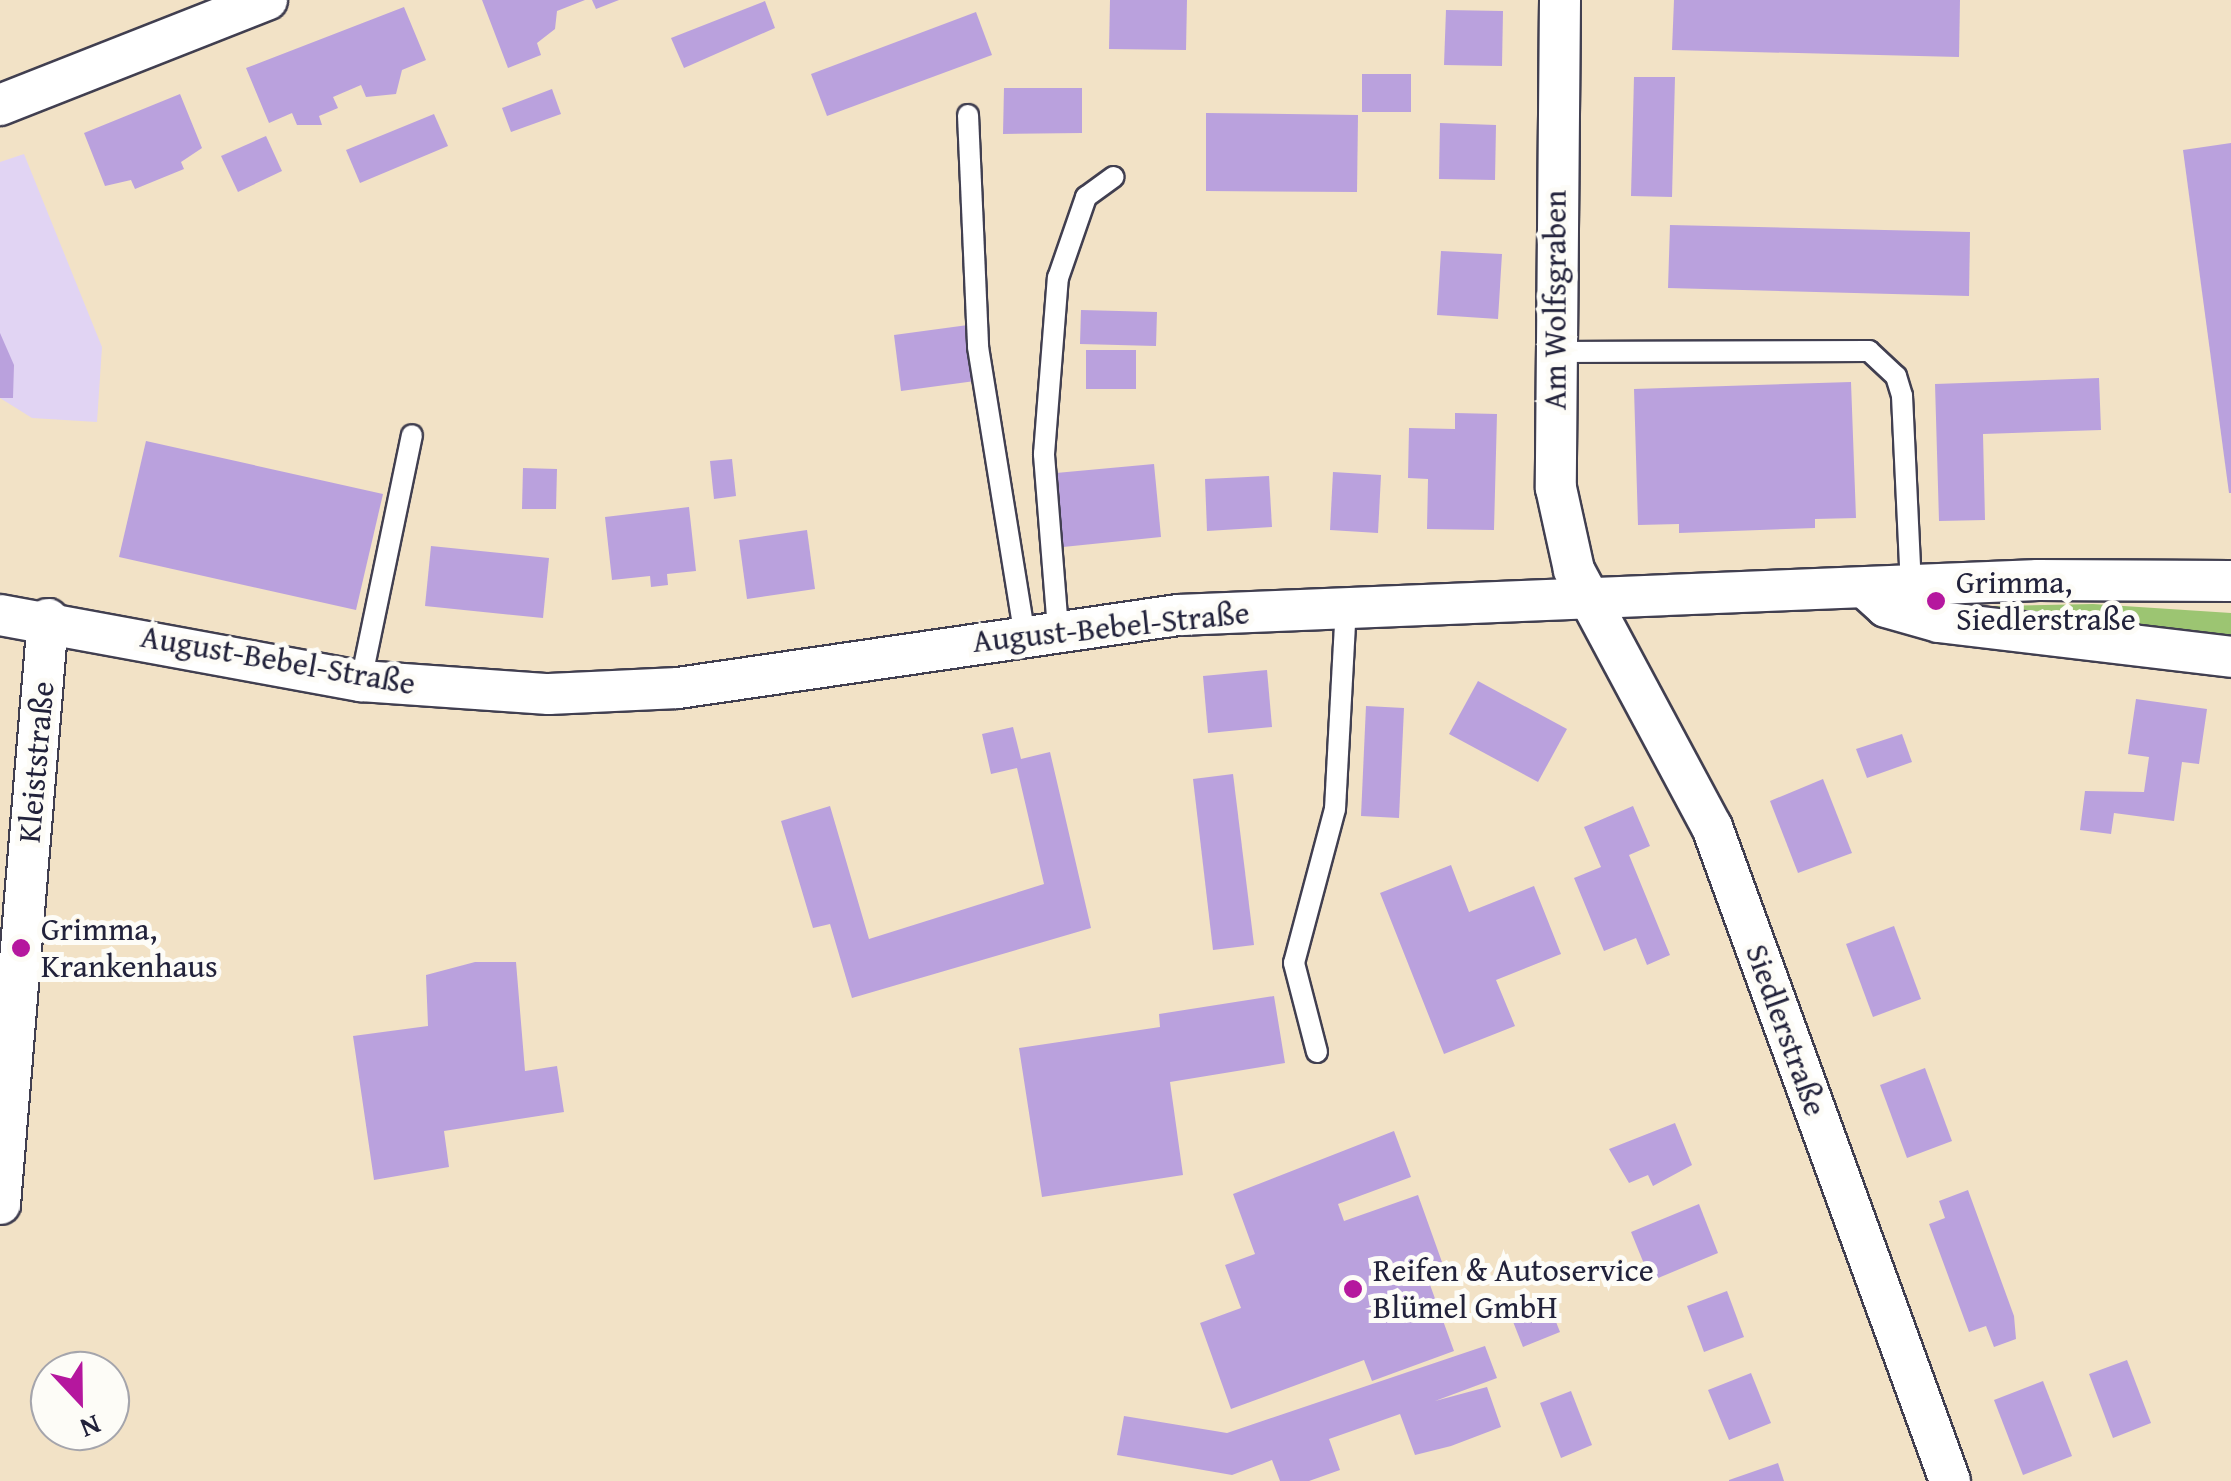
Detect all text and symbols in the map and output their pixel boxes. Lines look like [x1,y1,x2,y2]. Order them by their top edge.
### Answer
street label: Am Wolfsgraben [1536,190,1574,410]
place label: Grimma, Siedlerstraße [1956,564,2136,639]
marker: Grimma, Siedlerstraße [1925,590,1947,612]
street label: August-Bebel-Straße [971,593,1251,661]
street label: August-Bebel-Straße [138,617,418,703]
street label: Kleiststraße [10,680,62,844]
place label: Grimma, Krankenhaus [41,911,218,986]
marker: Grimma, Krankenhaus [10,937,32,959]
street label: Siedlerstraße [1737,939,1835,1121]
place label: Reifen & Autoservice Blümel GmbH [1373,1252,1654,1327]
marker: Reifen & Autoservice Blümel GmbH [1342,1278,1364,1300]
north arrow [30,1351,130,1451]
text: N [74,1405,107,1450]

